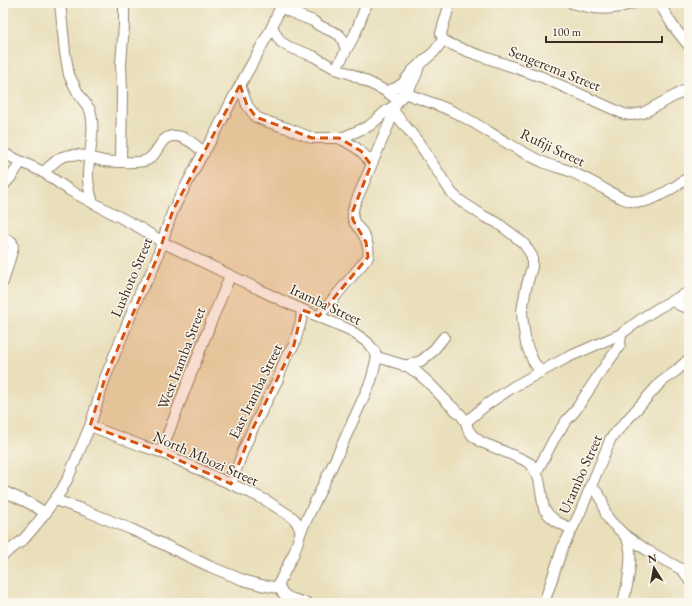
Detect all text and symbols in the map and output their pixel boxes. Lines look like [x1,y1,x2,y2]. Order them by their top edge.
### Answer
scale bar [546,18,662,44]
text: 100 m [552,24,582,40]
street label: Sengerema Street [506,41,604,95]
street label: Rufiji Street [518,124,589,170]
street label: Lushoto Street [106,234,156,320]
street label: Iramba Street [287,279,365,329]
street label: West Iramba Street [153,304,209,412]
street label: East Iramba Street [224,340,286,442]
street label: North Mbozi Street [150,426,262,490]
street label: Urambo Street [554,431,606,517]
north arrow [634,548,674,588]
text: N [646,550,658,566]

